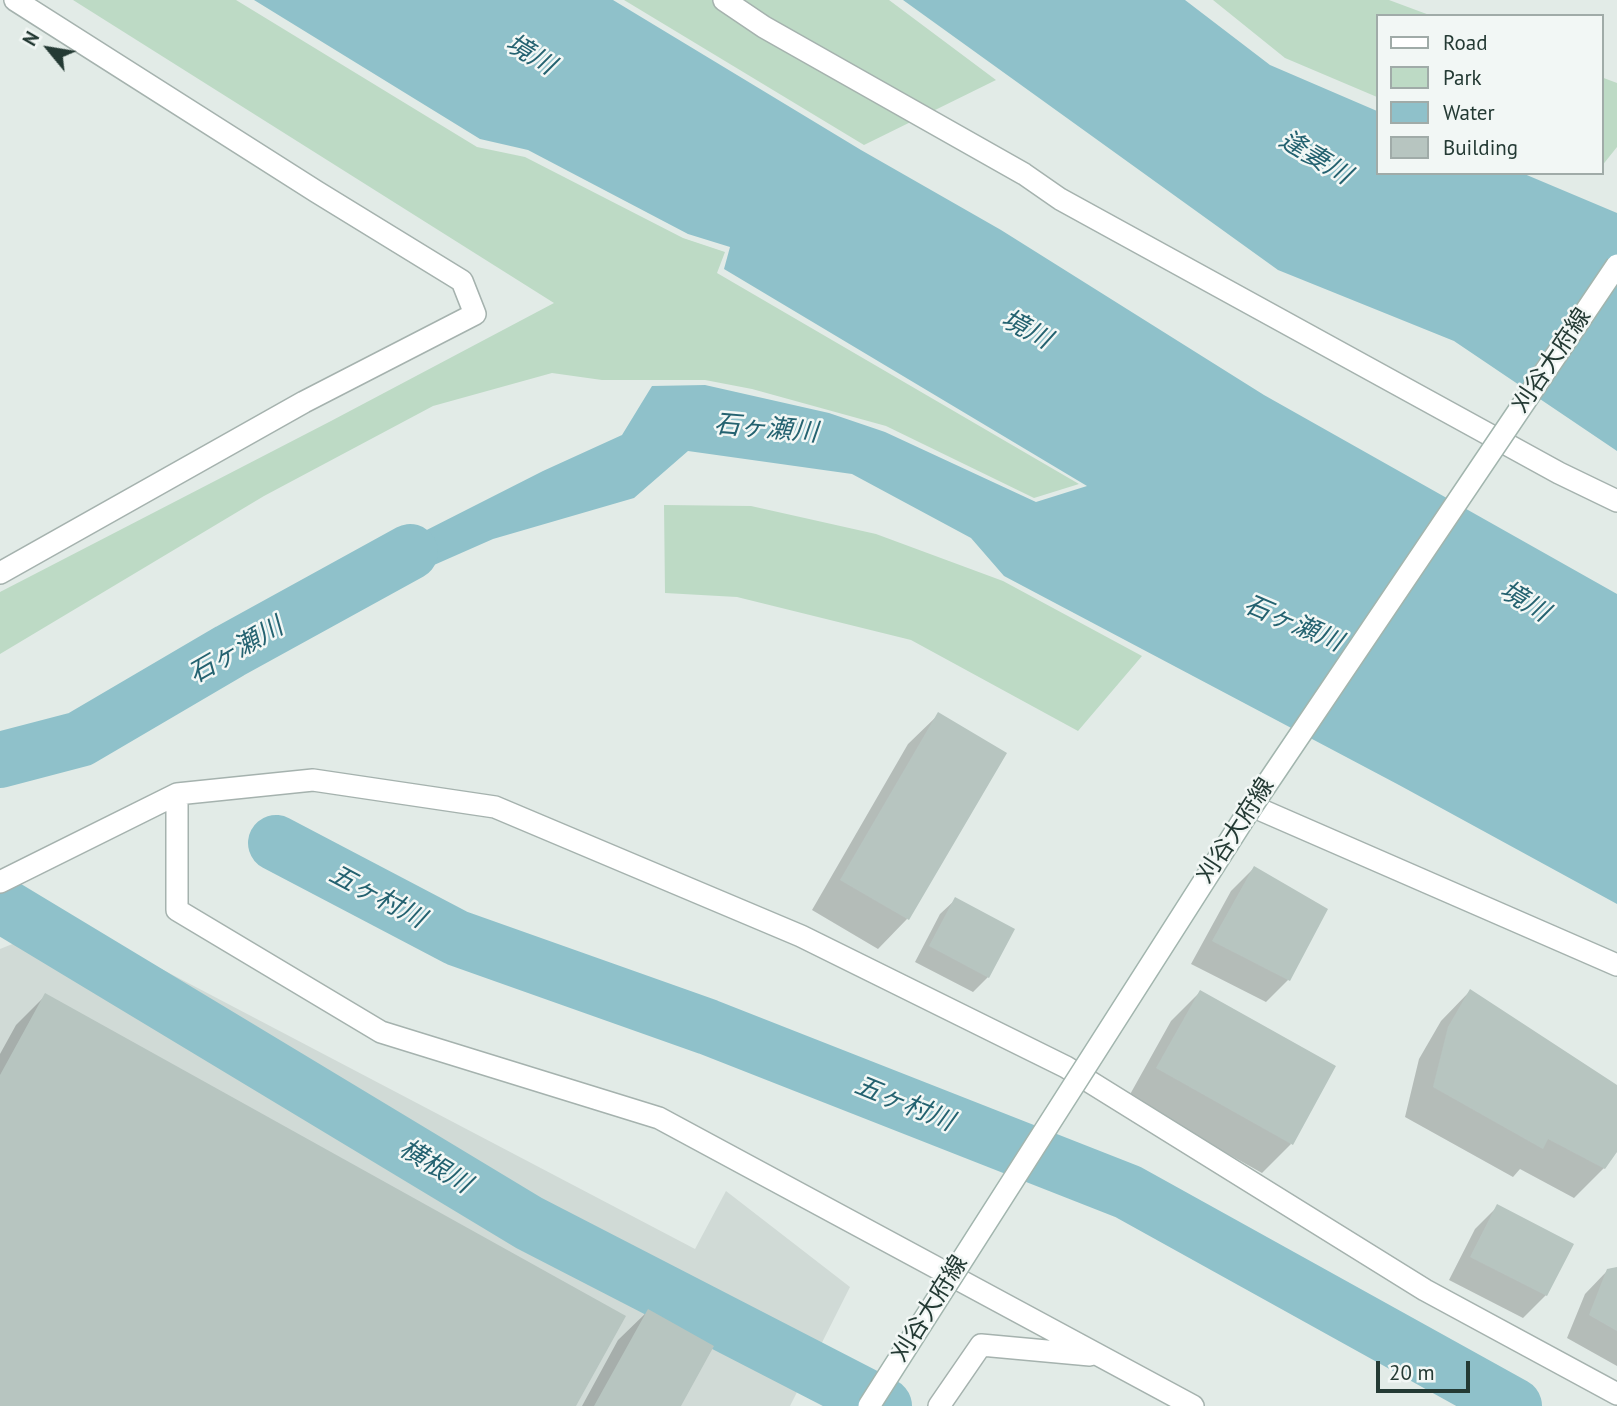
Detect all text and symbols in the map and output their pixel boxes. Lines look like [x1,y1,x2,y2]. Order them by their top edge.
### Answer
north arrow [14,14,84,84]
legend [1376,14,1603,175]
text: N [17,27,44,50]
water label: 境川 [500,28,560,82]
text: Road [1443,29,1487,56]
text: Park [1443,64,1482,91]
text: Water [1443,99,1495,126]
water label: 逢妻川 [1274,125,1356,191]
text: Building [1443,134,1518,161]
street label: 刈谷大府線 [1507,303,1597,419]
water label: 境川 [996,304,1056,356]
water label: 石ヶ瀬川 [713,409,819,449]
water label: 境川 [1494,575,1554,629]
water label: 石ヶ瀬川 [1239,589,1347,659]
water label: 石ヶ瀬川 [183,611,289,691]
street label: 刈谷大府線 [1191,773,1281,889]
water label: 五ヶ村川 [324,859,430,935]
water label: 五ヶ村川 [850,1070,958,1138]
water label: 横根川 [394,1134,476,1200]
street label: 刈谷大府線 [886,1250,974,1368]
scale bar [1379,1346,1474,1390]
text: 20 m [1389,1359,1435,1386]

